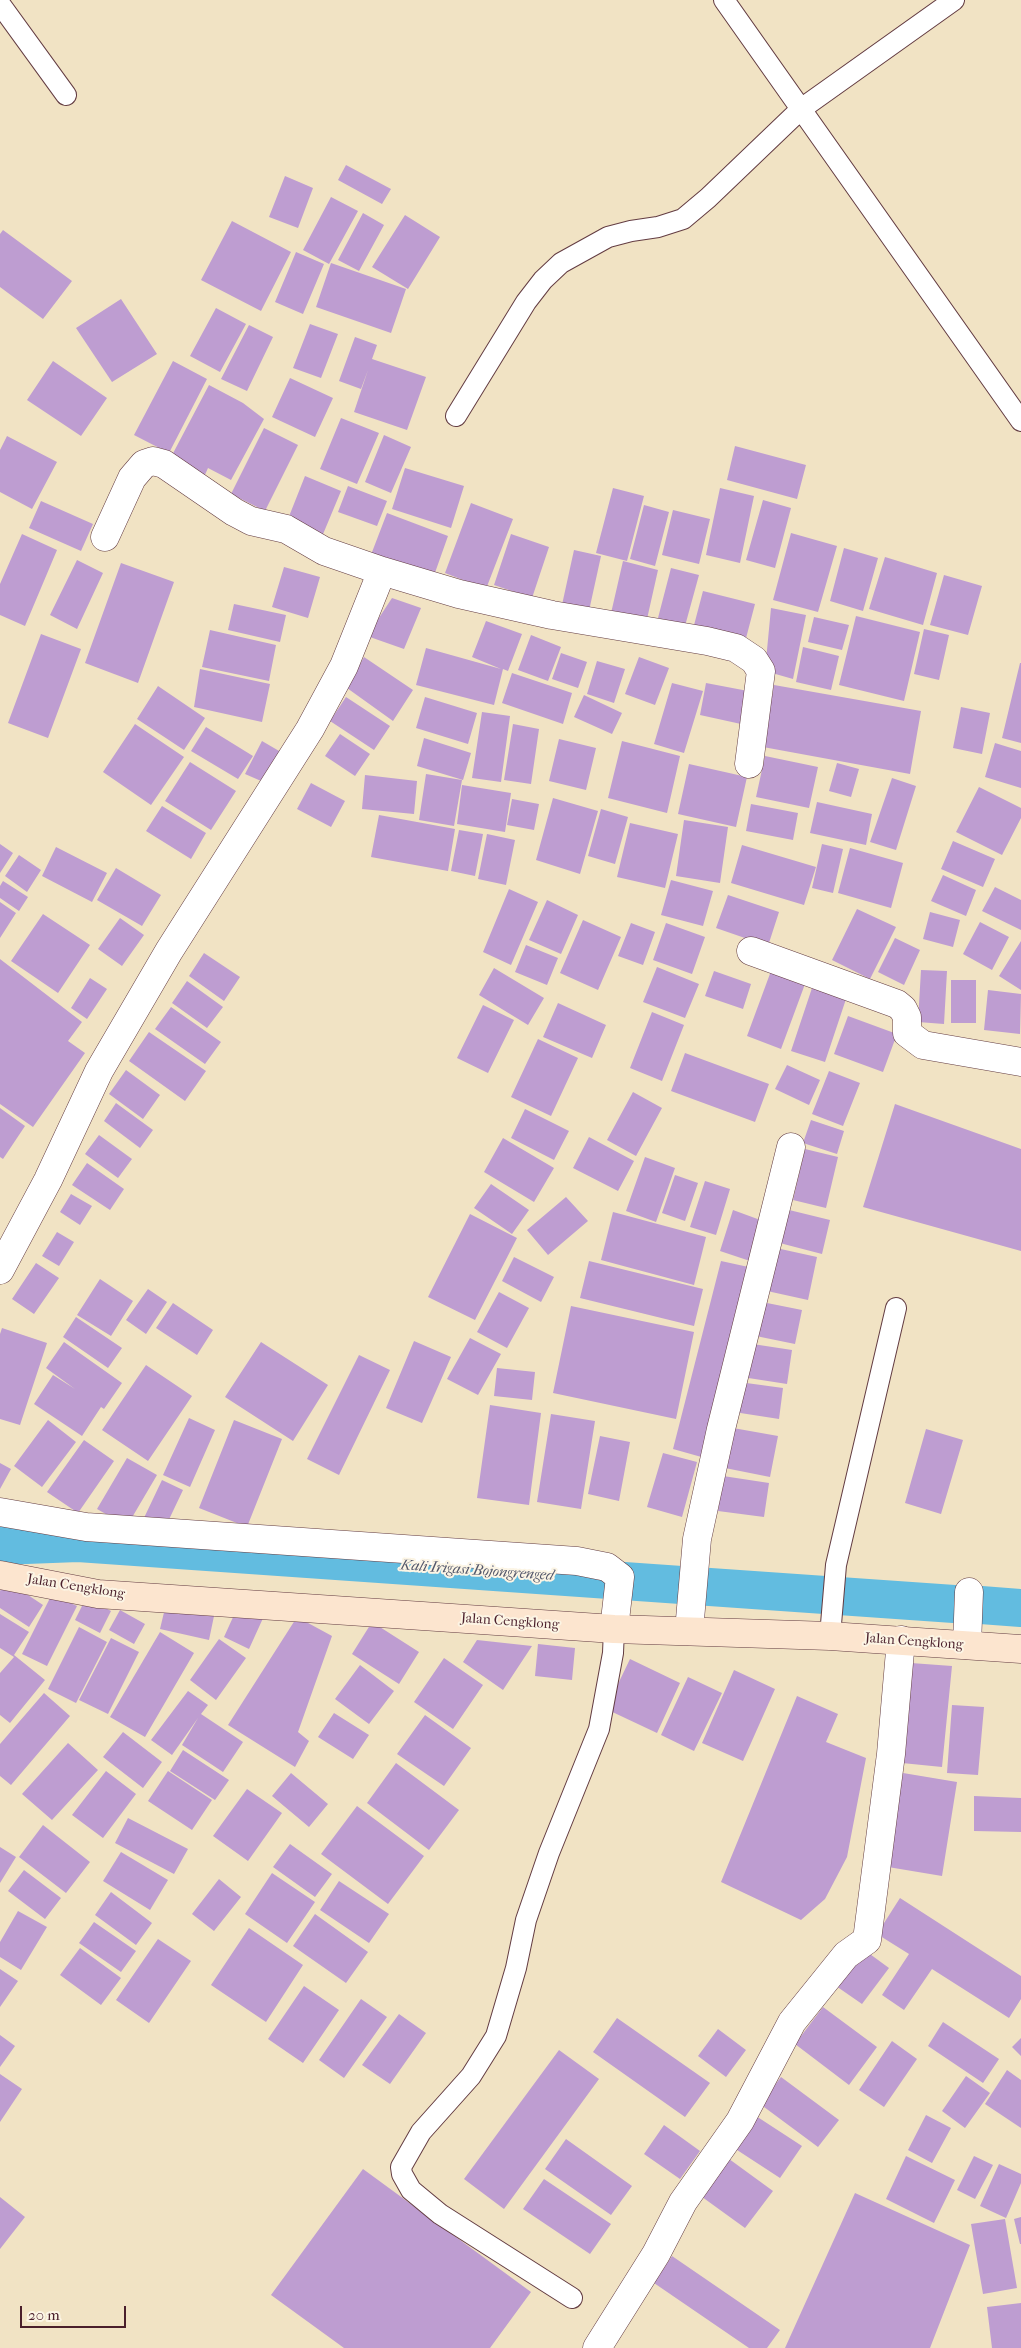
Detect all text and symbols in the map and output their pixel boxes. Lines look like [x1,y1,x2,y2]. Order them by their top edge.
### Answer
water label: Kali Irigasi Bojongrenged [400,1557,554,1585]
street label: Jalan Cengklong [26,1571,126,1603]
street label: Jalan Cengklong [460,1610,560,1634]
street label: Jalan Cengklong [864,1630,964,1654]
scale bar [22,2296,129,2328]
text: 20 m [28,2306,60,2324]

